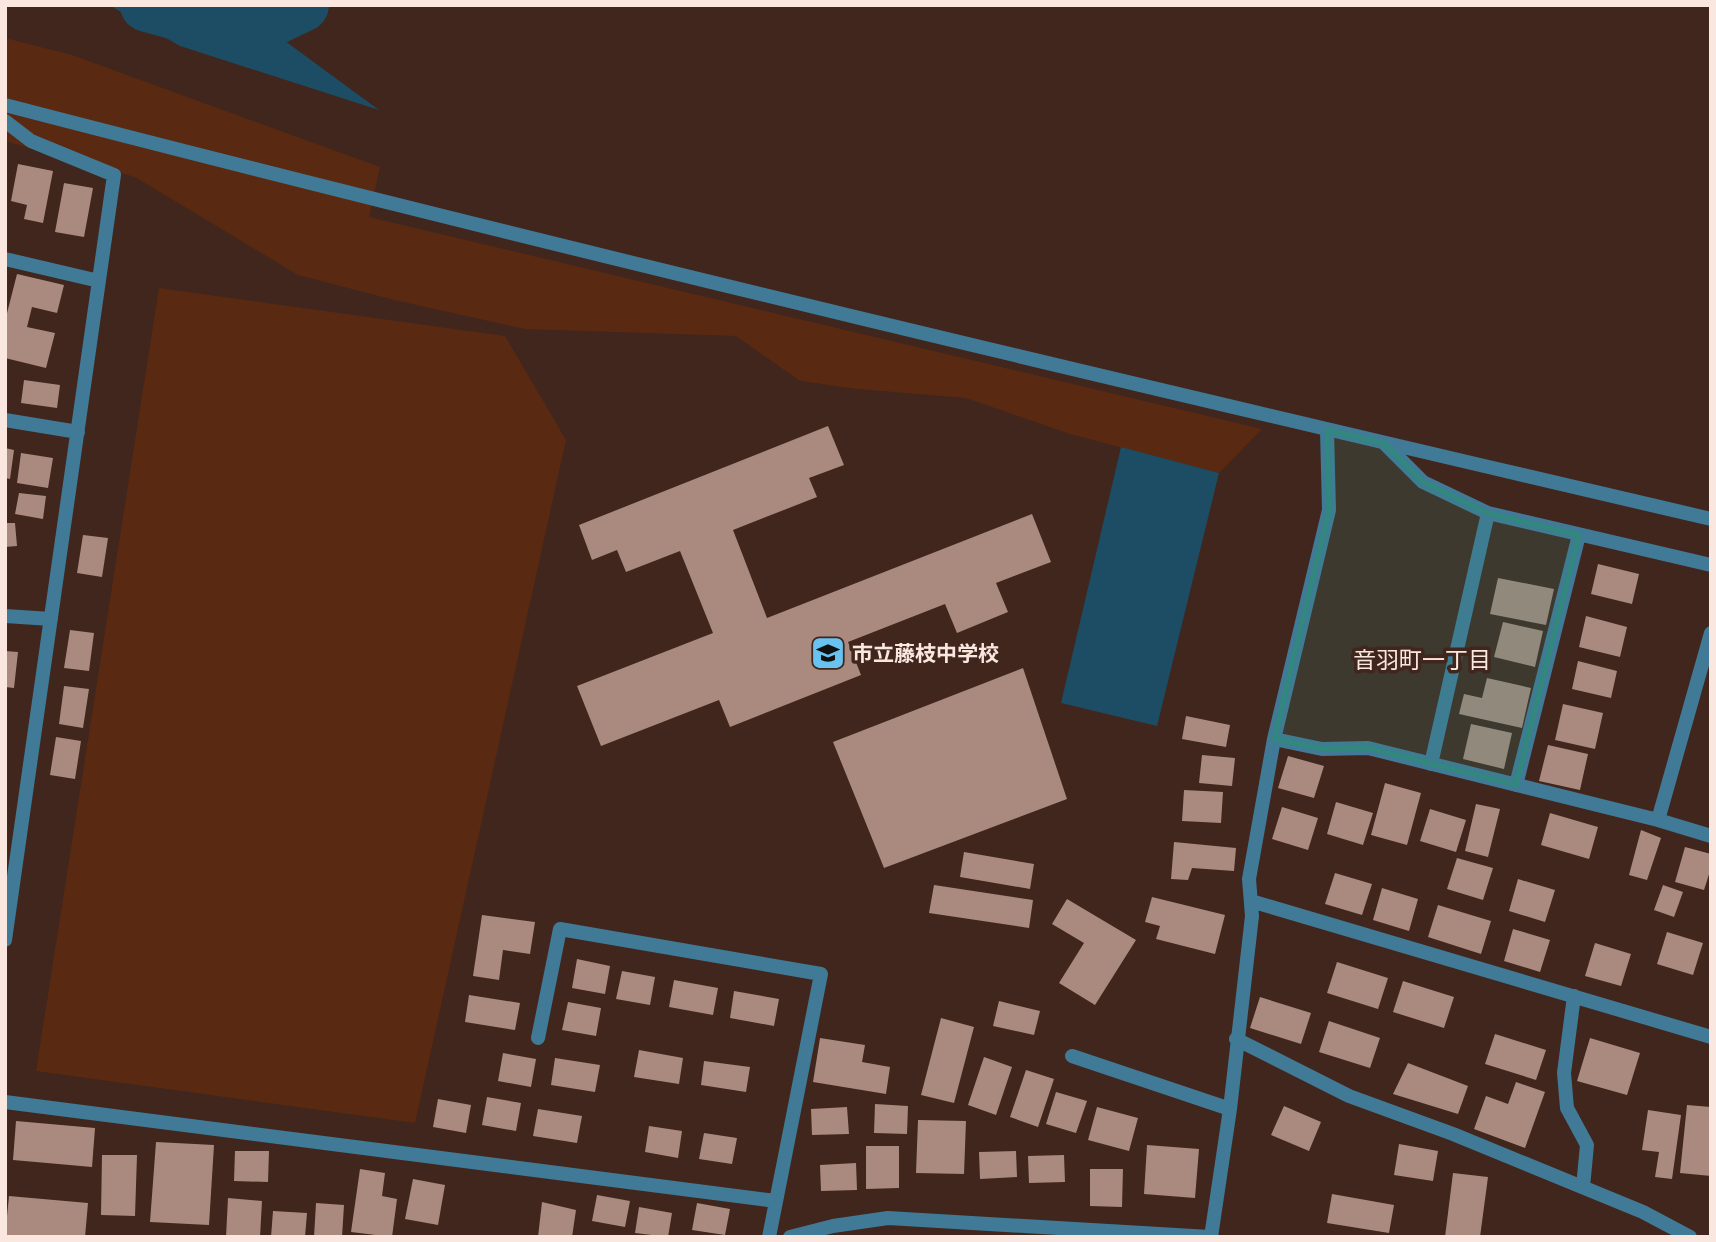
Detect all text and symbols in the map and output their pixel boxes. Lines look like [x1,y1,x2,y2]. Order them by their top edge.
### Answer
school or university icon: 市立藤枝中学校 [809,634,847,672]
place label: 市立藤枝中学校 [852,639,999,667]
district label: 音羽町一丁目 [1353,644,1491,674]

